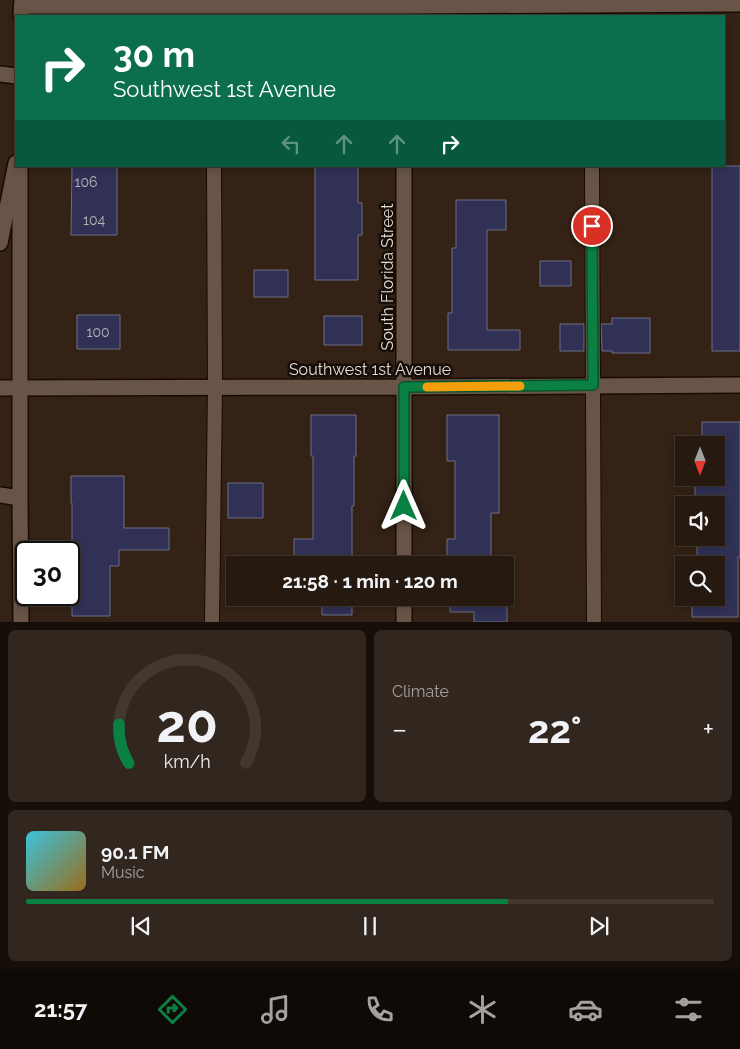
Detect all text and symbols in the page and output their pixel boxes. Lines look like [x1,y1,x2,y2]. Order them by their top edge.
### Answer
text: 30 m [113,34,195,75]
icon: right [30,35,95,100]
text: Southwest 1st Avenue [113,76,336,102]
icon: left [277,130,305,158]
icon: ahead [330,130,358,158]
icon: ahead [383,130,411,158]
icon: right [436,130,464,158]
house number: 106 [74,174,98,190]
street label: South Florida Street [378,203,397,351]
pin [571,205,613,247]
house number: 104 [83,212,105,228]
icon: arrive [578,212,606,240]
house number: 100 [86,324,110,340]
street label: Southwest 1st Avenue [289,360,451,379]
north arrow [675,436,725,486]
map controls [675,436,725,606]
position arrow [377,479,429,531]
button: sound [675,496,725,546]
speed limit sign: 30 [15,541,80,606]
button: search [675,556,725,606]
text: 21:58 · 1 min · 120 m [282,570,458,592]
text: Climate [392,682,449,701]
text: 20 [156,693,218,754]
text: 22° [528,707,581,752]
text: − [392,713,407,746]
text: + [702,713,714,746]
text: km/h [163,751,211,772]
text: 90.1 FM [101,841,169,863]
text: Music [101,863,145,882]
icon: previous [127,912,155,940]
icon: pause [356,912,384,940]
icon: next [585,912,613,940]
icon: directions [155,992,190,1027]
icon: music [258,992,293,1027]
icon: phone [362,992,397,1027]
icon: climate [465,992,500,1027]
icon: car [568,992,603,1027]
icon: filters [671,992,706,1027]
text: 21:57 [34,996,87,1022]

